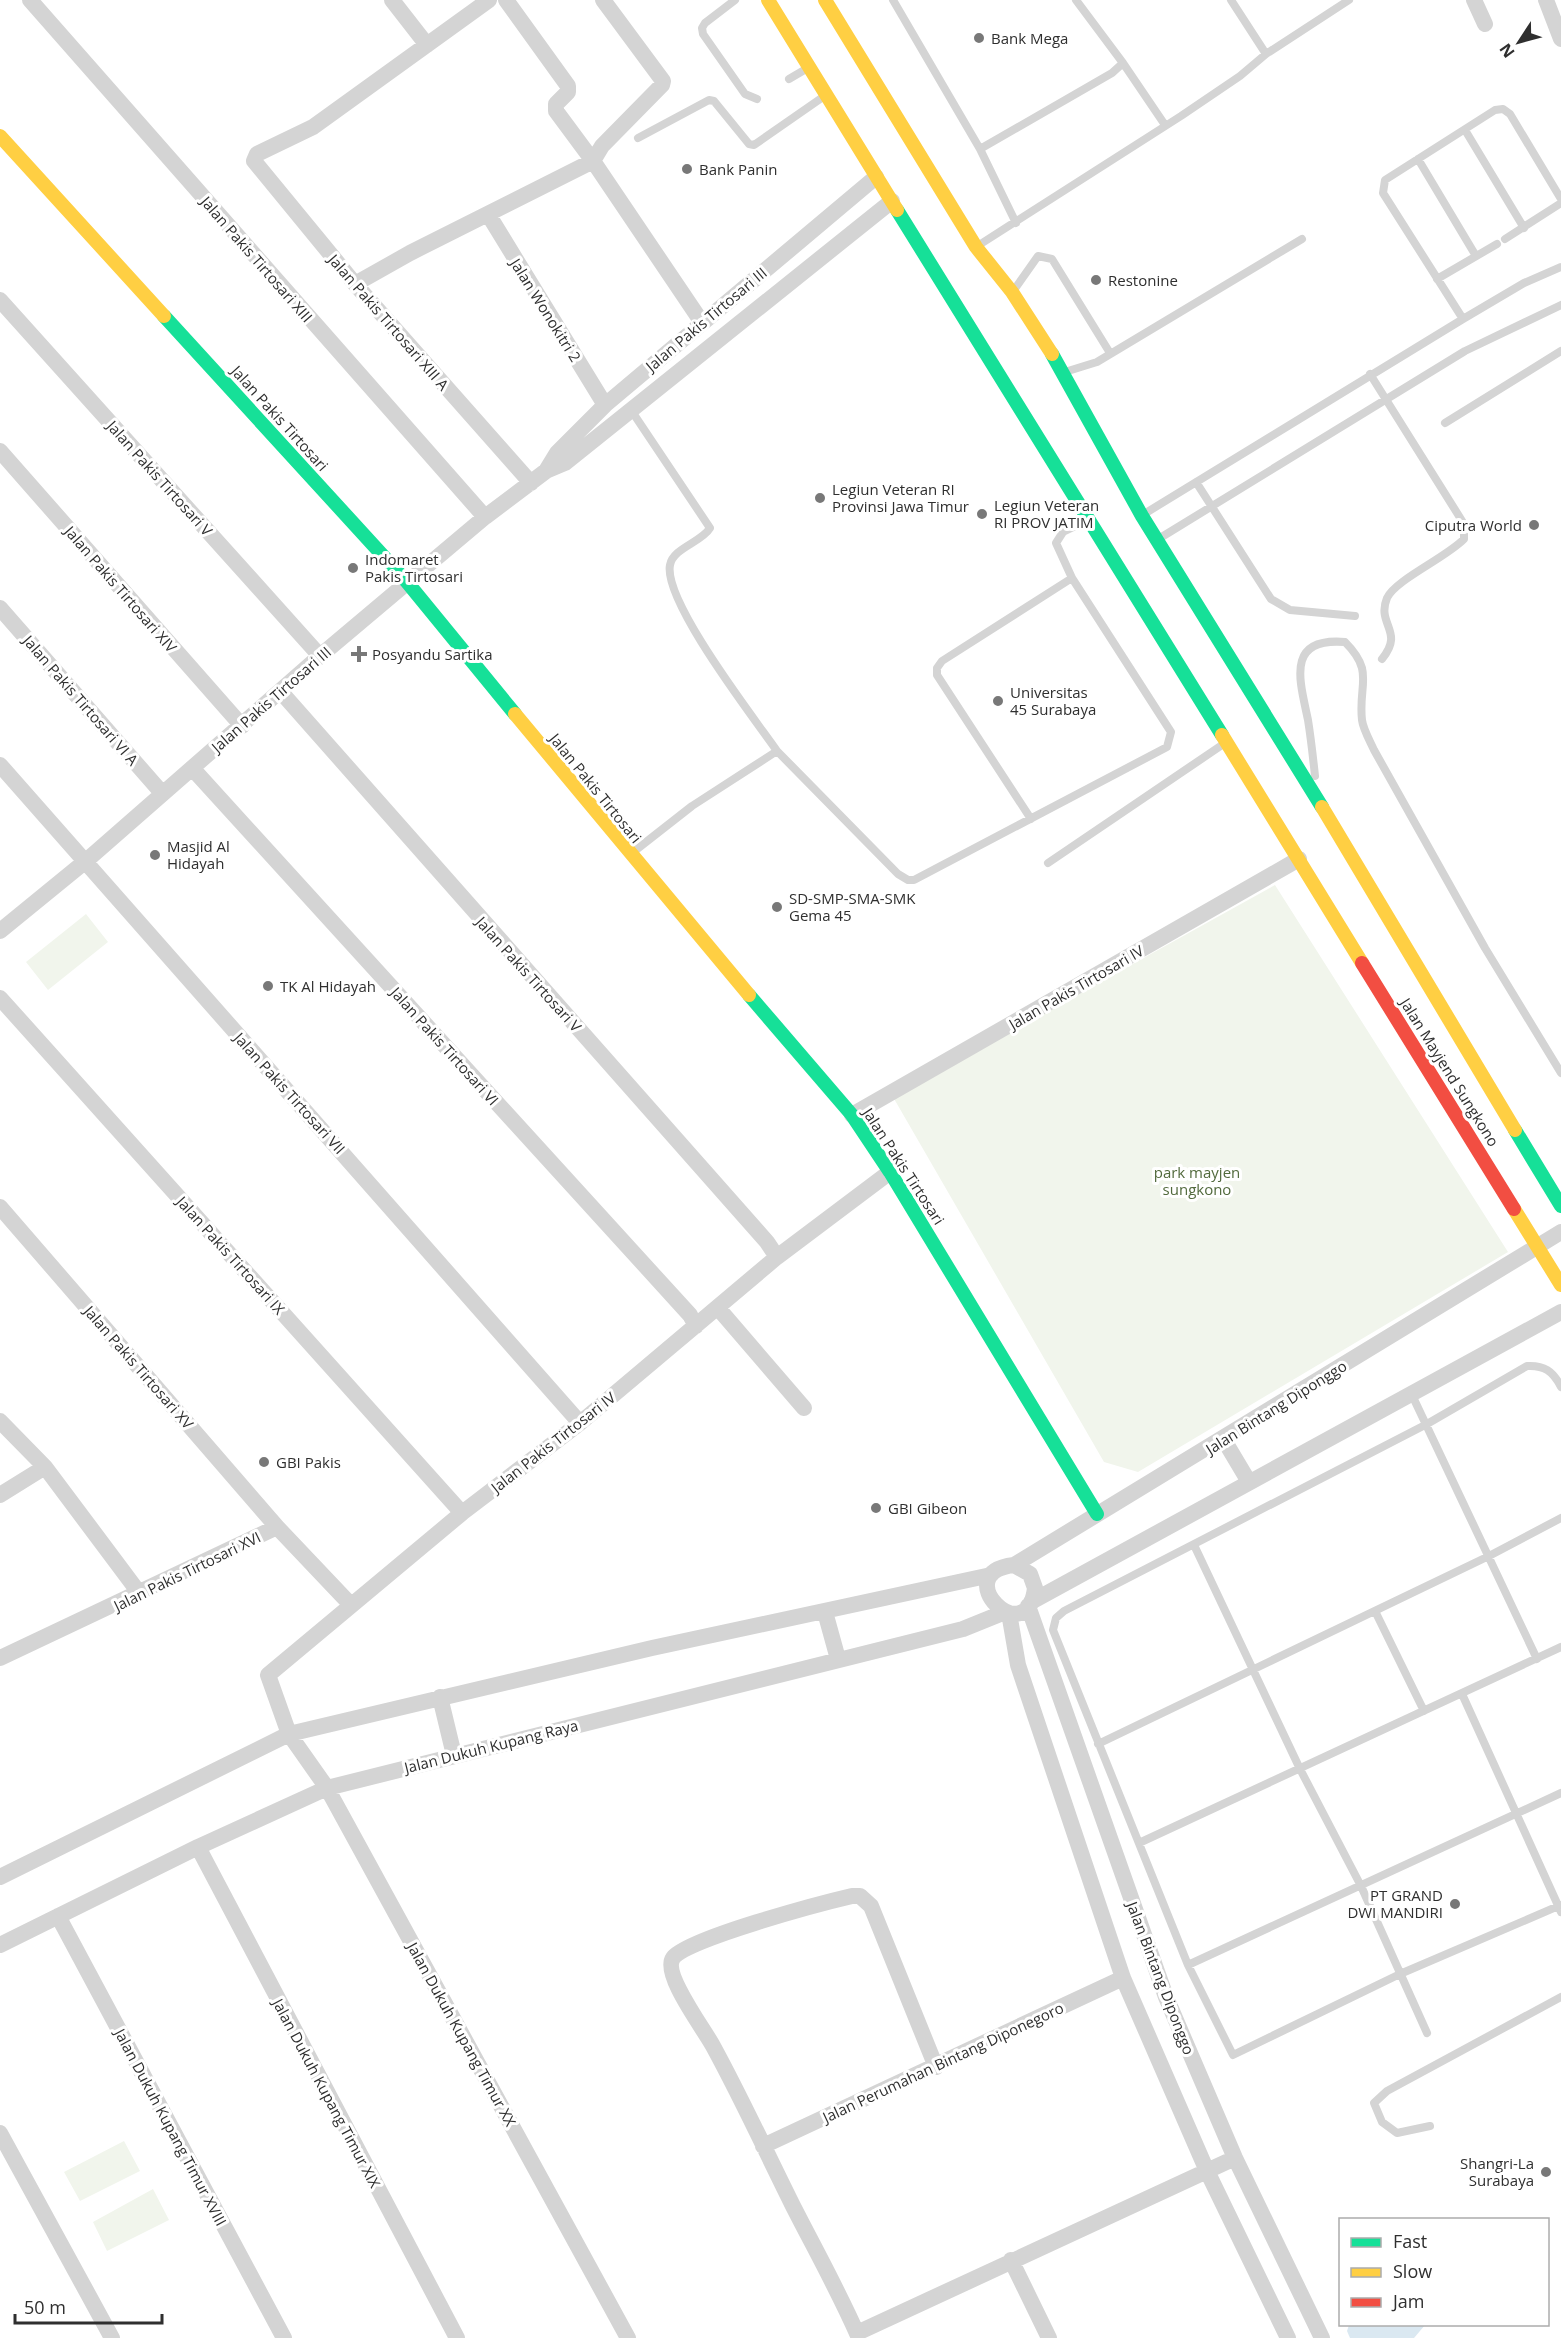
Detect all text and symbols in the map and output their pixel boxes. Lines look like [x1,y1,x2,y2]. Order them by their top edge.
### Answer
north arrow [1489,12,1549,72]
place label: Bank Mega [991,28,1068,48]
marker: Bank Mega [972,31,986,45]
text: N [1494,39,1520,63]
place label: Bank Panin [699,159,778,179]
marker: Bank Panin [680,162,694,176]
street label: Jalan Pakis Tirtosari XIII [195,190,317,326]
street label: Jalan Pakis Tirtosari XIII A [323,248,454,395]
street label: Jalan Wonokitri 2 [505,253,586,365]
street label: Jalan Pakis Tirtosari III [640,262,771,377]
place label: Restonine [1108,270,1178,290]
marker: Restonine [1089,273,1103,287]
street label: Jalan Pakis Tirtosari [226,359,333,475]
street label: Jalan Pakis Tirtosari V [102,415,217,540]
place label: Legiun Veteran RI Provinsi Jawa Timur [832,479,969,516]
marker: Legiun Veteran RI Provinsi Jawa Timur [813,491,827,505]
place label: Legiun Veteran RI PROV JATIM [994,495,1099,532]
marker: Legiun Veteran RI PROV JATIM [975,507,989,521]
place label: Ciputra World [1425,515,1522,535]
marker: Ciputra World [1527,518,1541,532]
street label: Jalan Pakis Tirtosari XIV [59,520,181,656]
place label: Indomaret Pakis Tirtosari [365,549,463,586]
marker: Indomaret Pakis Tirtosari [346,561,360,575]
street label: Jalan Pakis Tirtosari VI A [18,629,143,770]
street label: Jalan Pakis Tirtosari III [206,642,335,758]
place label: Posyandu Sartika [372,644,493,664]
marker: Posyandu Sartika [350,645,368,663]
place label: Universitas 45 Surabaya [1010,682,1096,719]
marker: Universitas 45 Surabaya [991,694,1005,708]
street label: Jalan Pakis Tirtosari [544,727,646,847]
place label: Masjid Al Hidayah [167,836,230,873]
marker: Masjid Al Hidayah [148,848,162,862]
place label: SD-SMP-SMA-SMK Gema 45 [789,888,916,925]
marker: SD-SMP-SMA-SMK Gema 45 [770,900,784,914]
street label: Jalan Pakis Tirtosari V [471,911,586,1036]
street label: Jalan Pakis Tirtosari IV [1003,940,1147,1035]
place label: TK Al Hidayah [280,976,376,996]
marker: TK Al Hidayah [261,979,275,993]
street label: Jalan Pakis Tirtosari VI [385,981,503,1109]
street label: Jalan Mayjend Sungkono [1395,992,1504,1150]
street label: Jalan Pakis Tirtosari VII [229,1027,350,1158]
street label: Jalan Pakis Tirtosari [858,1102,949,1228]
park label: park mayjen sungkono [1154,1162,1240,1199]
street label: Jalan Pakis Tirtosari IX [171,1190,290,1319]
street label: Jalan Pakis Tirtosari XV [79,1300,198,1433]
street label: Jalan Bintang Diponggo [1200,1355,1350,1460]
street label: Jalan Pakis Tirtosari IV [485,1387,619,1498]
place label: GBI Pakis [276,1452,341,1472]
marker: GBI Pakis [257,1455,271,1469]
place label: GBI Gibeon [888,1498,967,1518]
marker: GBI Gibeon [869,1501,883,1515]
street label: Jalan Pakis Tirtosari XVI [108,1527,264,1616]
street label: Jalan Dukuh Kupang Raya [400,1715,580,1778]
place label: PT GRAND DWI MANDIRI [1347,1885,1443,1922]
street label: Jalan Bintang Diponggo [1122,1897,1199,2057]
marker: PT GRAND DWI MANDIRI [1448,1897,1462,1911]
street label: Jalan Dukuh Kupang Timur XX [402,1937,521,2130]
street label: Jalan Dukuh Kupang Timur XIX [268,1993,386,2191]
street label: Jalan Perumahan Bintang Diponegoro [817,1997,1067,2128]
street label: Jalan Dukuh Kupang Timur XVIII [110,2023,232,2229]
place label: Shangri-La Surabaya [1460,2153,1534,2190]
marker: Shangri-La Surabaya [1539,2165,1553,2179]
legend [1339,2218,1549,2326]
text: Fast [1393,2229,1427,2253]
text: Slow [1393,2259,1432,2283]
scale bar [15,2287,162,2325]
text: Jam [1391,2289,1425,2313]
text: 50 m [24,2295,66,2319]

